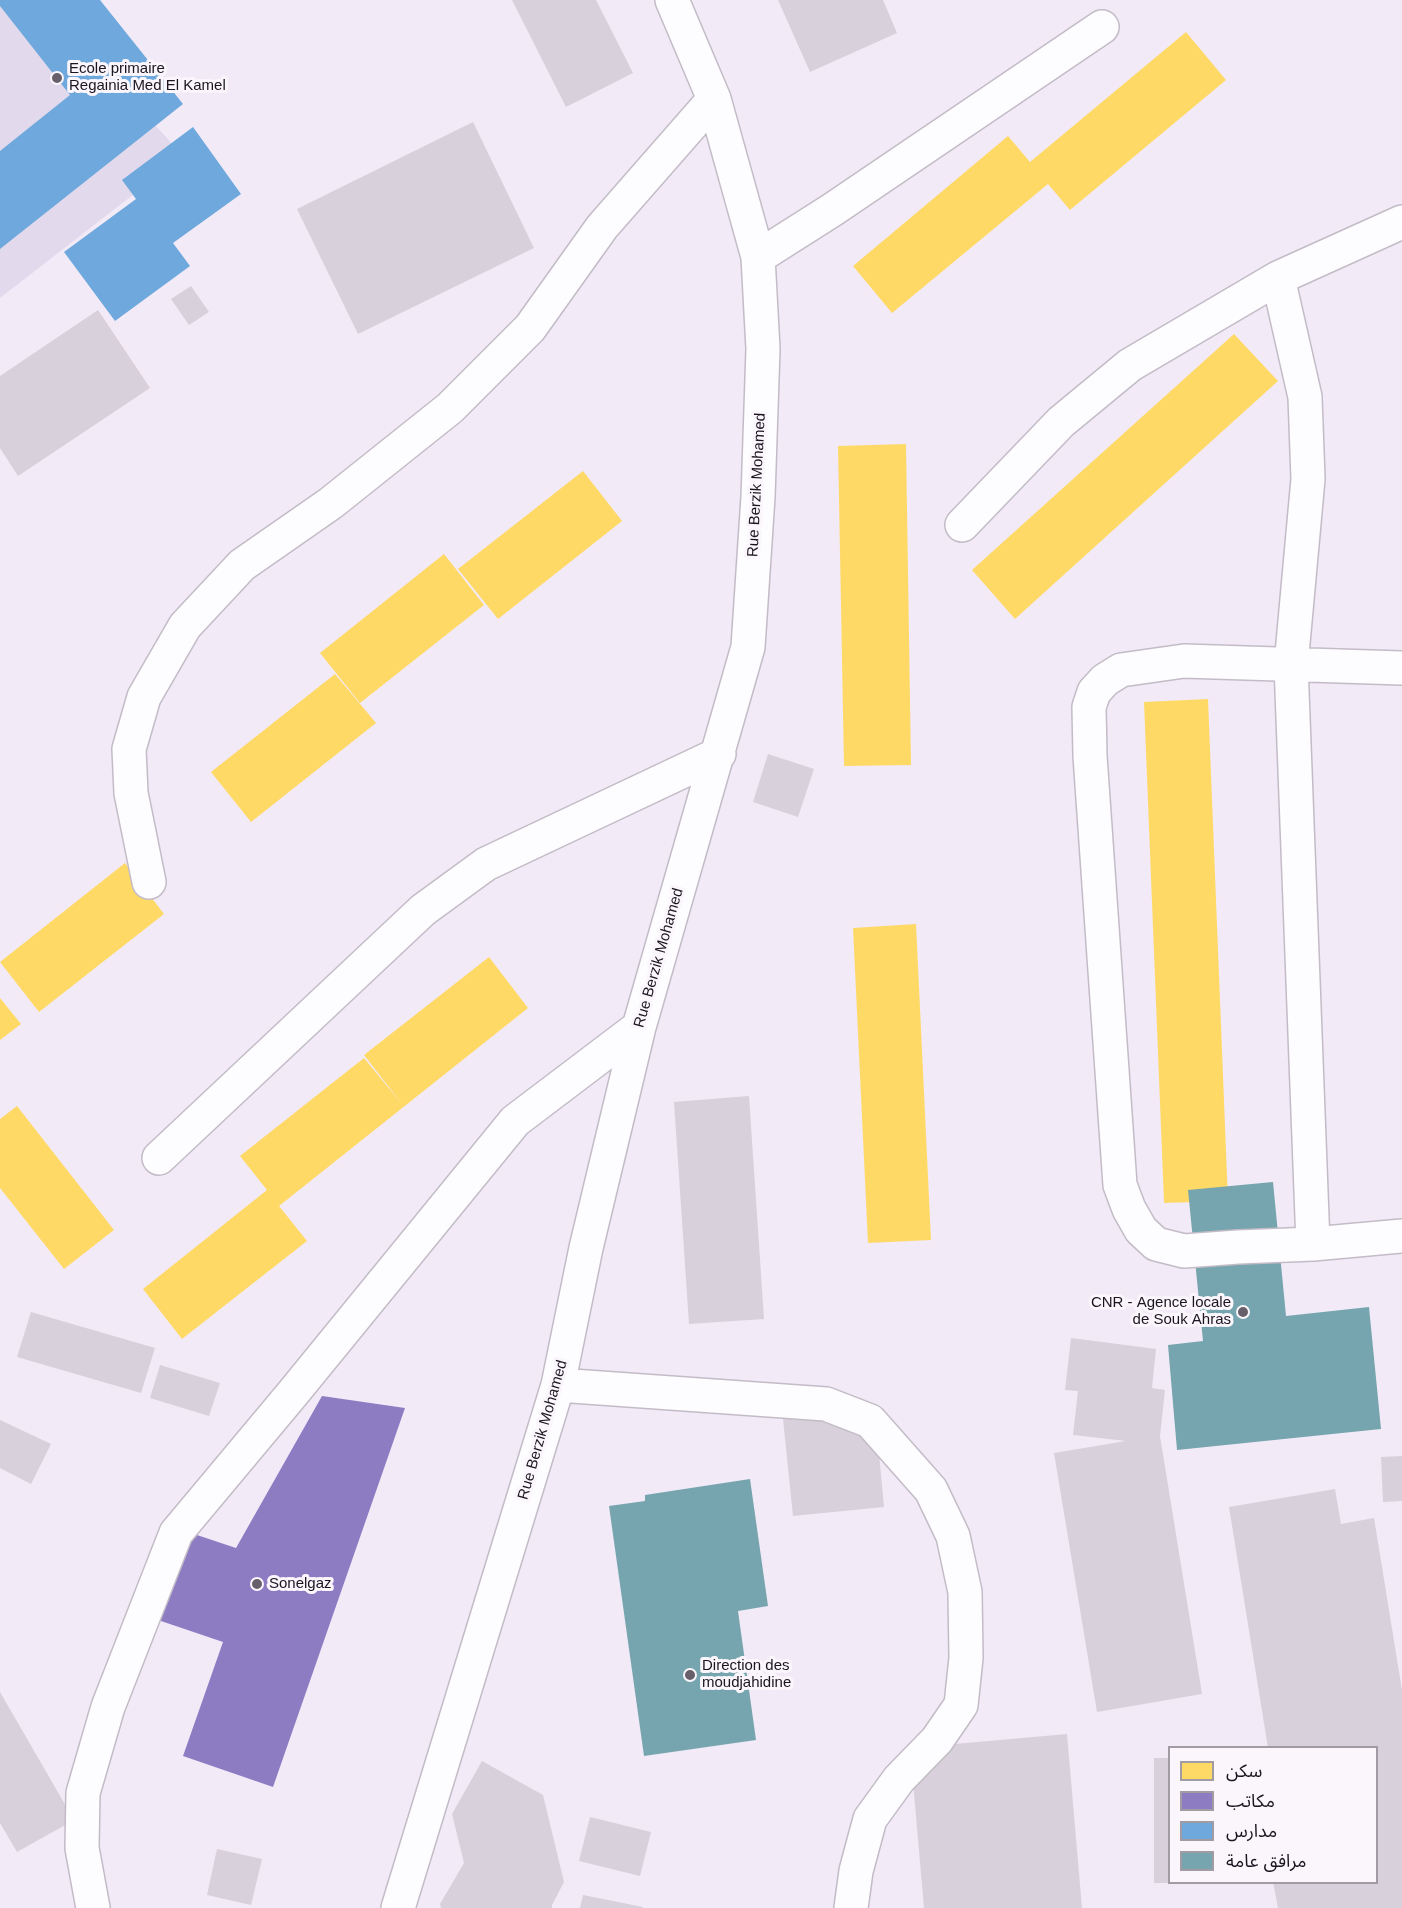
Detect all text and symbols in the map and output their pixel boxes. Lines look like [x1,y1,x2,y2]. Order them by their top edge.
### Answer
place label: Ecole primaire Regainia Med El Kamel [69,60,226,95]
marker: Ecole primaire Regainia Med El Kamel [50,71,64,85]
street label: Rue Berzik Mohamed [744,413,770,557]
street label: Rue Berzik Mohamed [630,886,688,1030]
place label: CNR - Agence locale de Souk Ahras [1091,1294,1231,1329]
marker: CNR - Agence locale de Souk Ahras [1236,1305,1250,1319]
street label: Rue Berzik Mohamed [514,1358,572,1502]
place label: Sonelgaz [269,1575,332,1593]
marker: Sonelgaz [250,1577,264,1591]
place label: Direction des moudjahidine [702,1657,791,1692]
marker: Direction des moudjahidine [683,1668,697,1682]
legend [1168,1746,1378,1884]
text: سكن [1226,1761,1262,1781]
text: مكاتب [1226,1791,1275,1811]
text: مدارس [1226,1821,1277,1841]
text: مرافق عامة [1226,1851,1307,1871]

